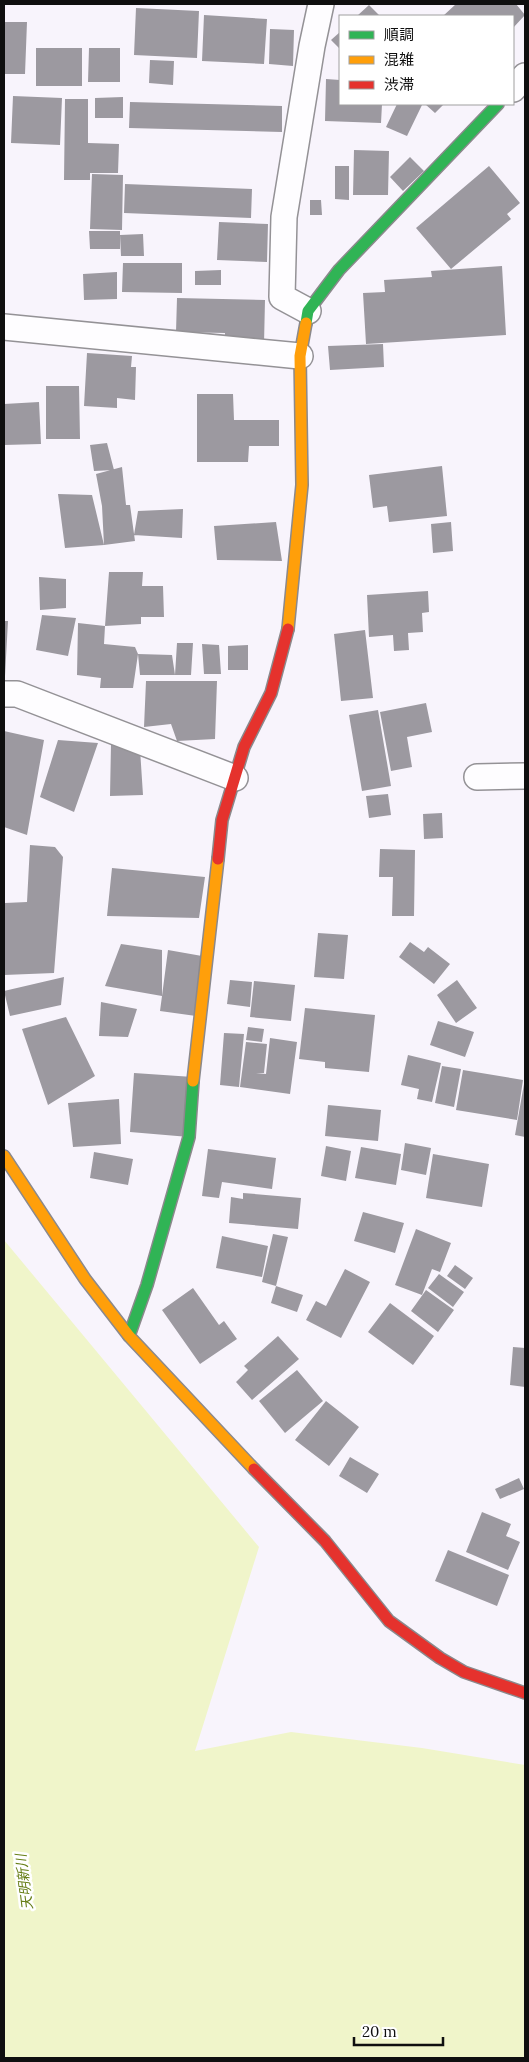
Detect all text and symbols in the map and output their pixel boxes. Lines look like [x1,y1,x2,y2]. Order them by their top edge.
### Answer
legend [339,15,514,105]
text: 順調 [384,25,414,44]
text: 混雑 [384,50,414,69]
text: 渋滞 [384,75,414,94]
water label: 天明新川 [11,1851,36,1911]
scale bar [354,2014,443,2046]
text: 20 m [362,2022,397,2041]

